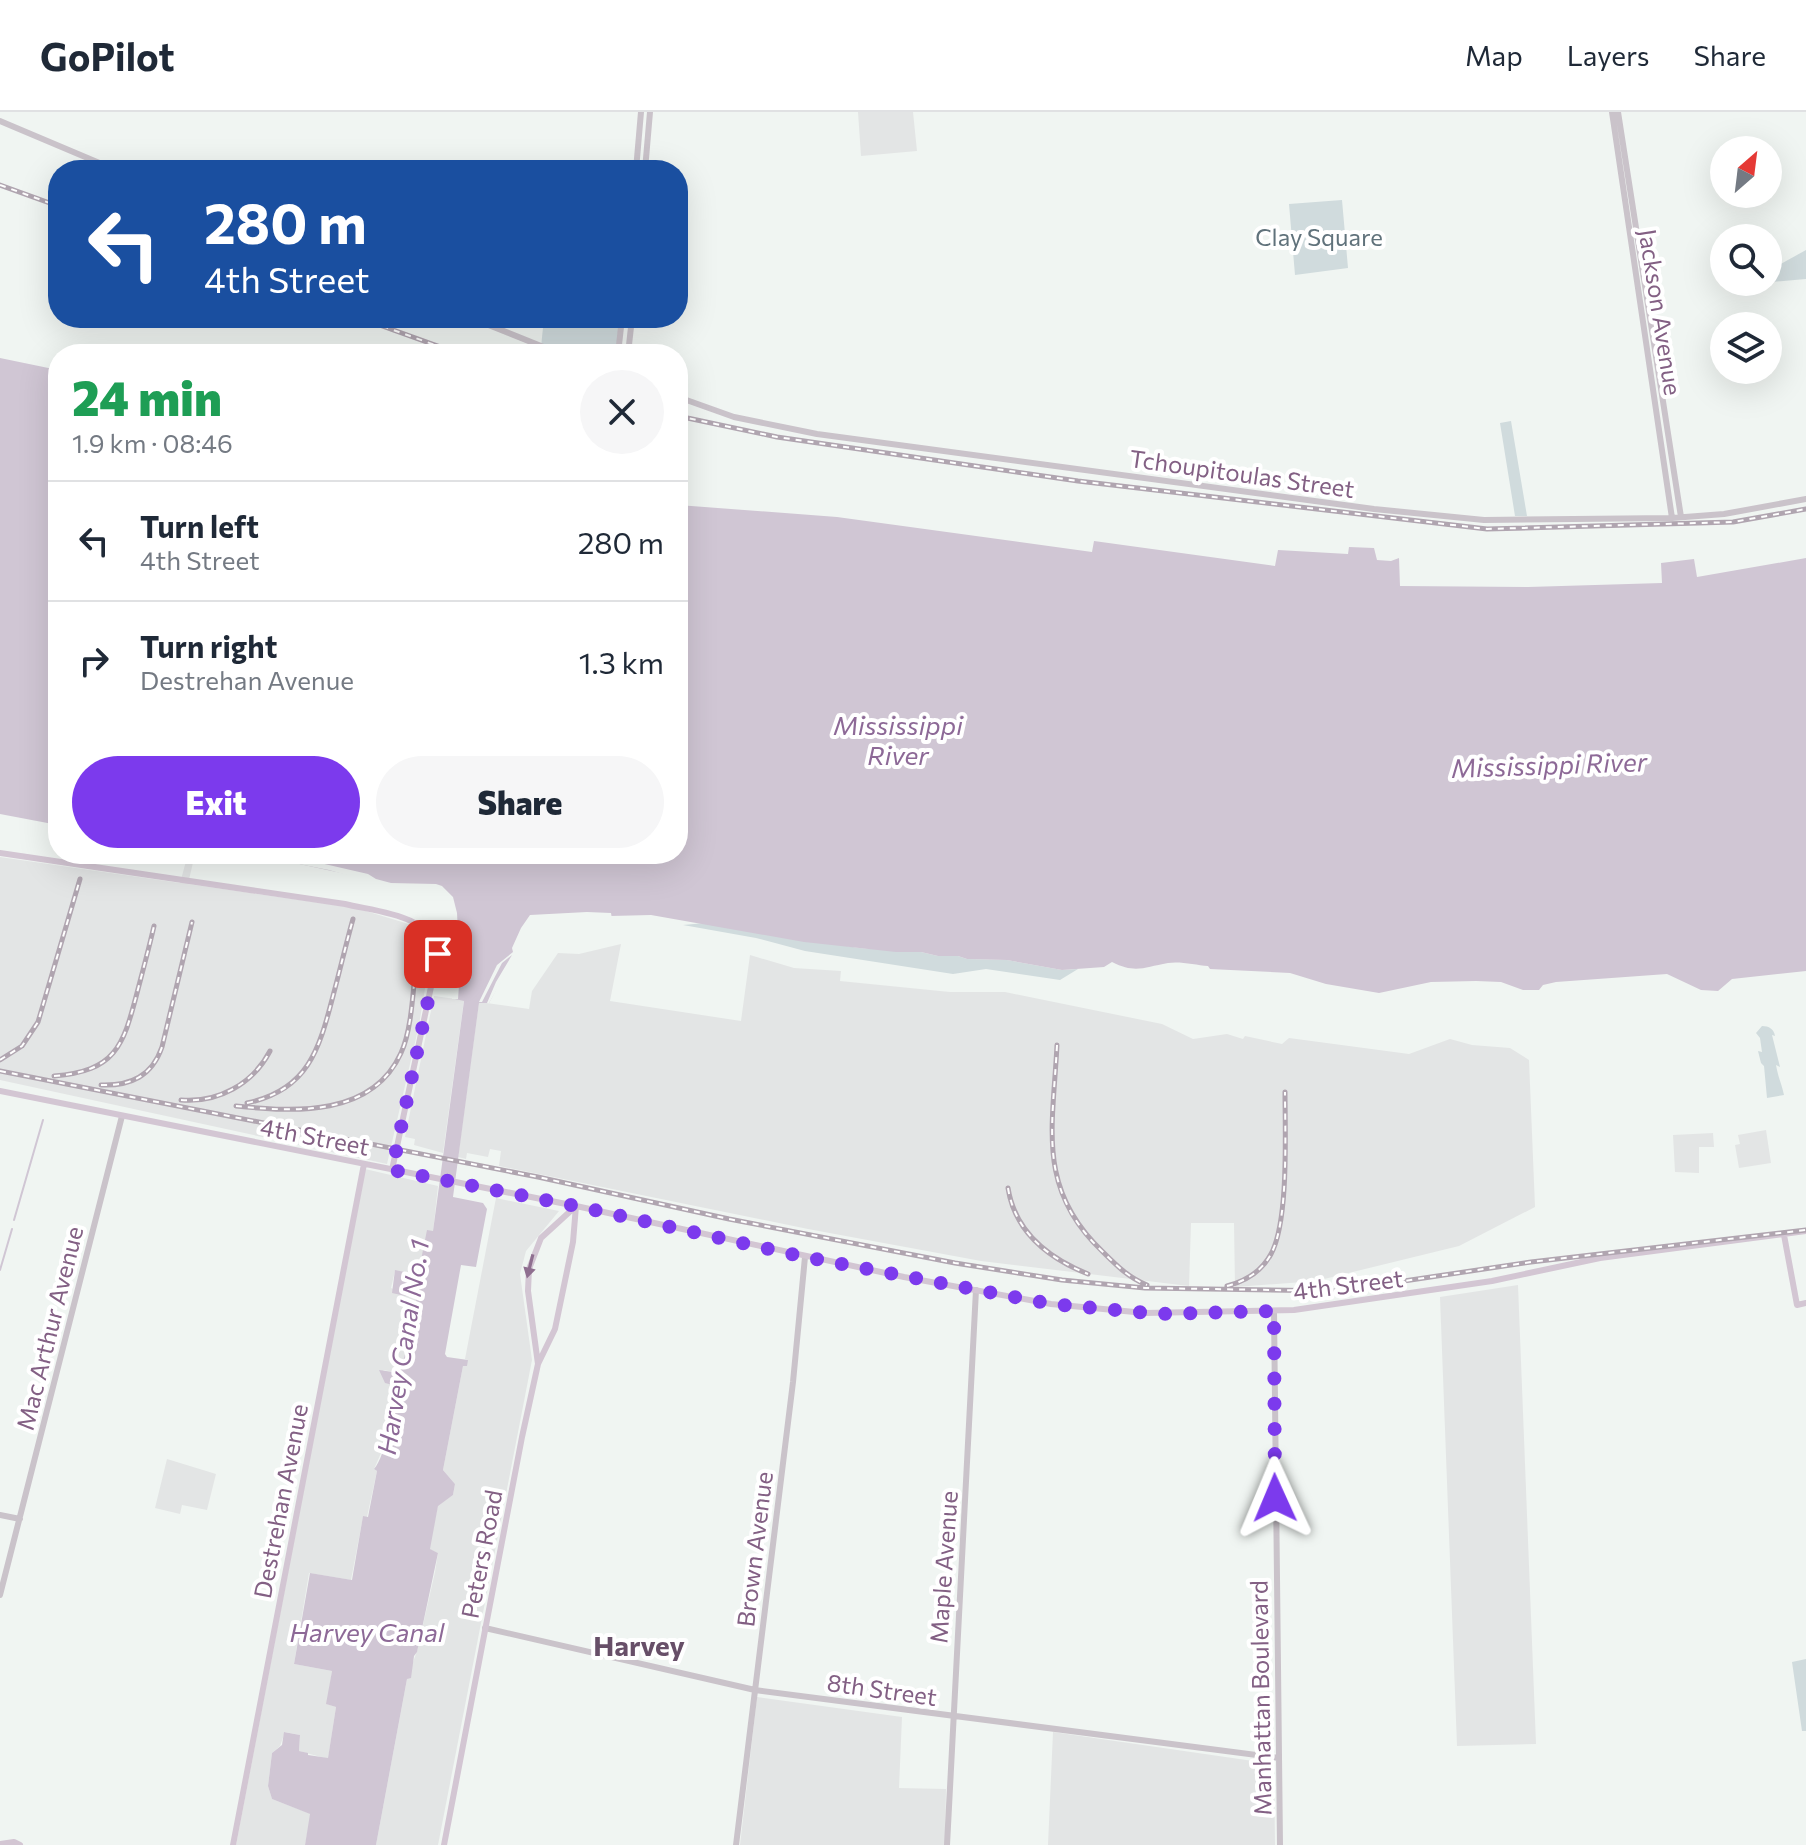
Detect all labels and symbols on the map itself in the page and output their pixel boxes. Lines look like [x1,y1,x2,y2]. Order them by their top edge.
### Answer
north arrow [1710,136,1782,208]
park label: Clay Square [1255,222,1383,251]
street label: Jackson Avenue [1634,227,1688,397]
street label: Tchoupitoulas Street [1128,443,1356,503]
water label: Mississippi River [833,709,964,770]
water label: Mississippi River [1451,745,1649,783]
pin [404,920,472,988]
street label: 4th Street [258,1111,372,1161]
street label: Mac Arthur Avenue [10,1223,88,1433]
water label: Harvey Canal No. 1 [370,1237,434,1457]
one-way arrow [524,1253,536,1278]
street label: 4th Street [1291,1263,1405,1305]
street label: Destrehan Avenue [247,1401,313,1601]
position arrow [1233,1456,1317,1540]
street label: Brown Avenue [730,1470,778,1628]
street label: Peters Road [454,1487,508,1621]
street label: Maple Avenue [923,1490,963,1644]
street label: Manhattan Boulevard [1243,1580,1277,1816]
water label: Harvey Canal [290,1616,446,1647]
district label: Harvey [593,1628,685,1662]
street label: 8th Street [825,1667,939,1711]

